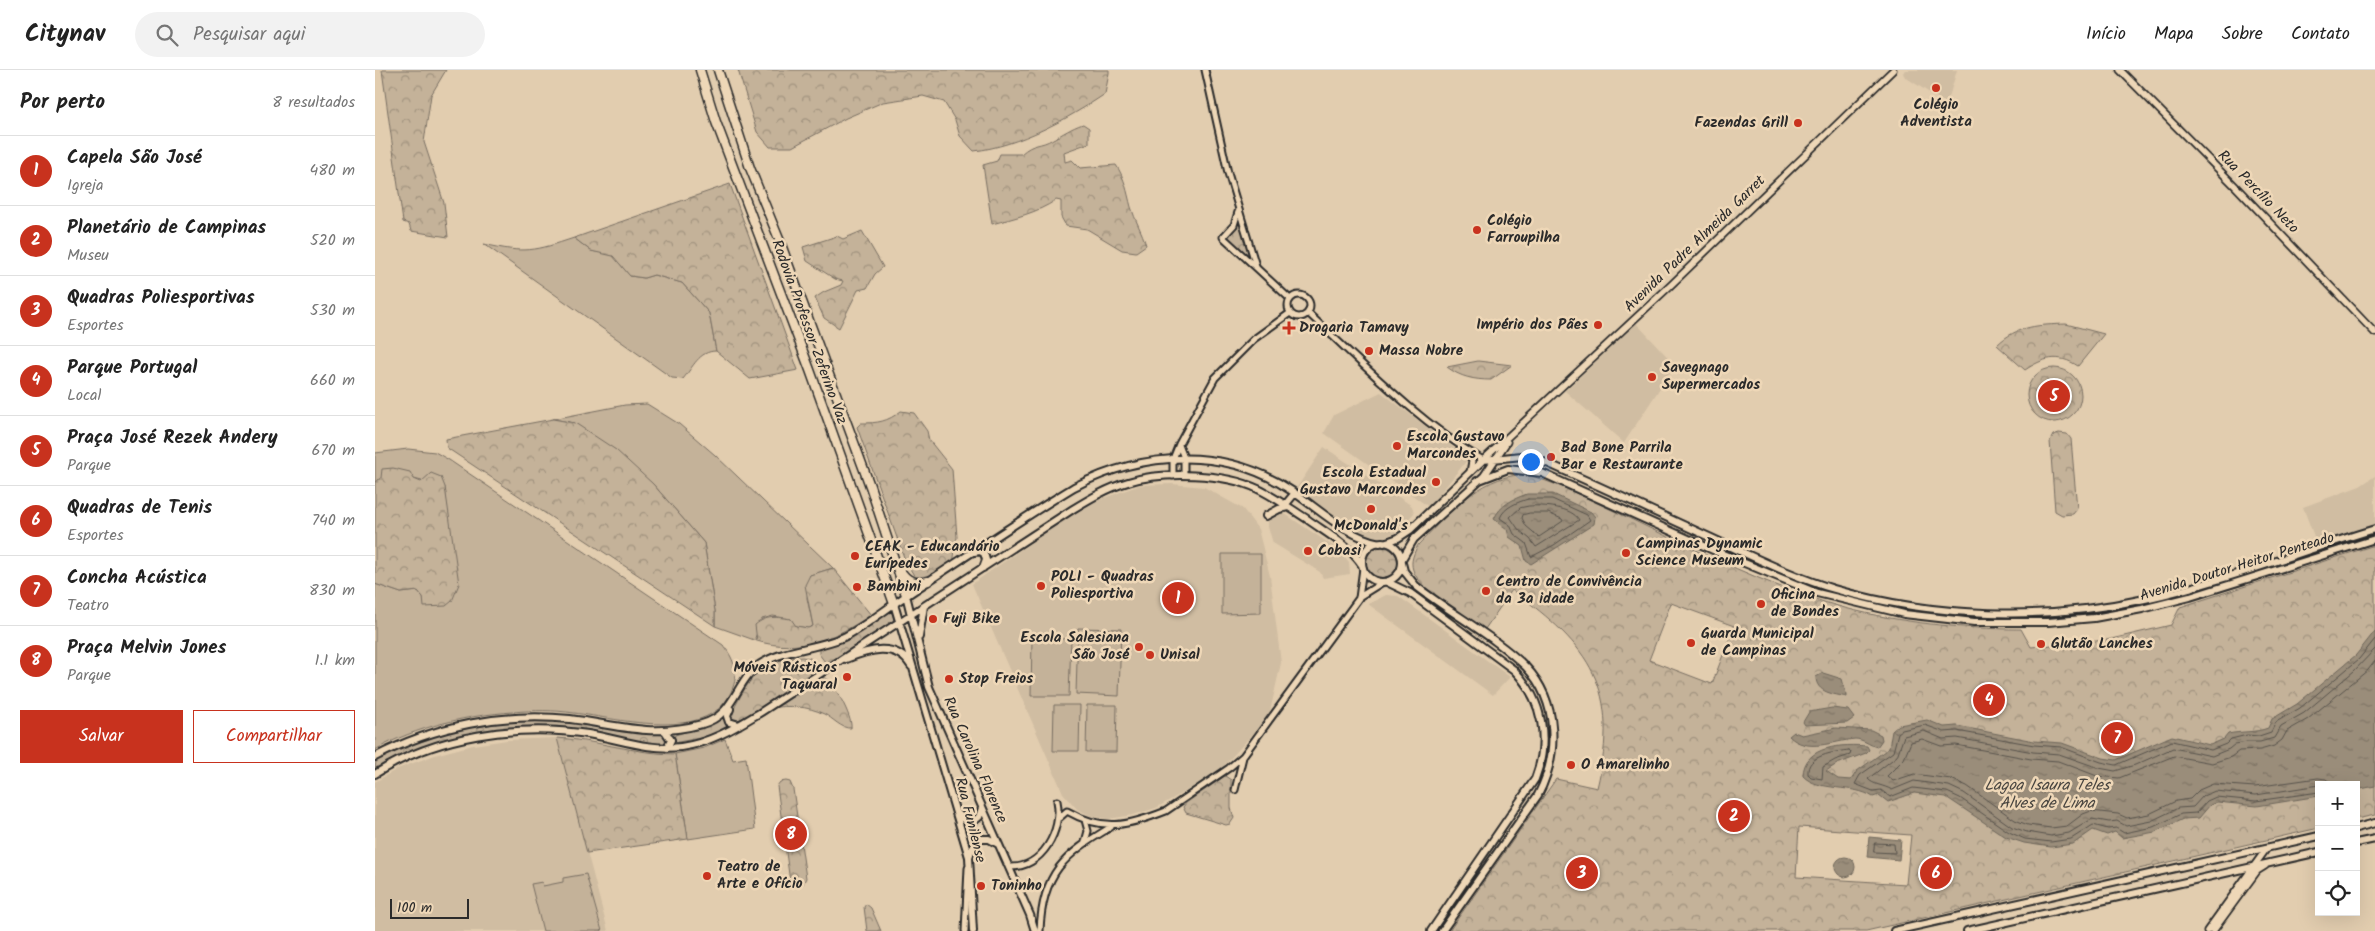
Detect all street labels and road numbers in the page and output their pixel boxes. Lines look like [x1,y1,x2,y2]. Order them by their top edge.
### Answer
street label: Rua Percílio Neto [2212,145,2305,240]
street label: Avenida Padre Almeida Garret [1619,170,1771,318]
street label: Rodovia Professor Zeferino Vaz [764,236,854,428]
street label: Avenida Doutor Heitor Penteado [2137,526,2337,608]
street label: Rua Carolina Florence [936,693,1014,827]
street label: Rua Funilense [948,775,992,865]

